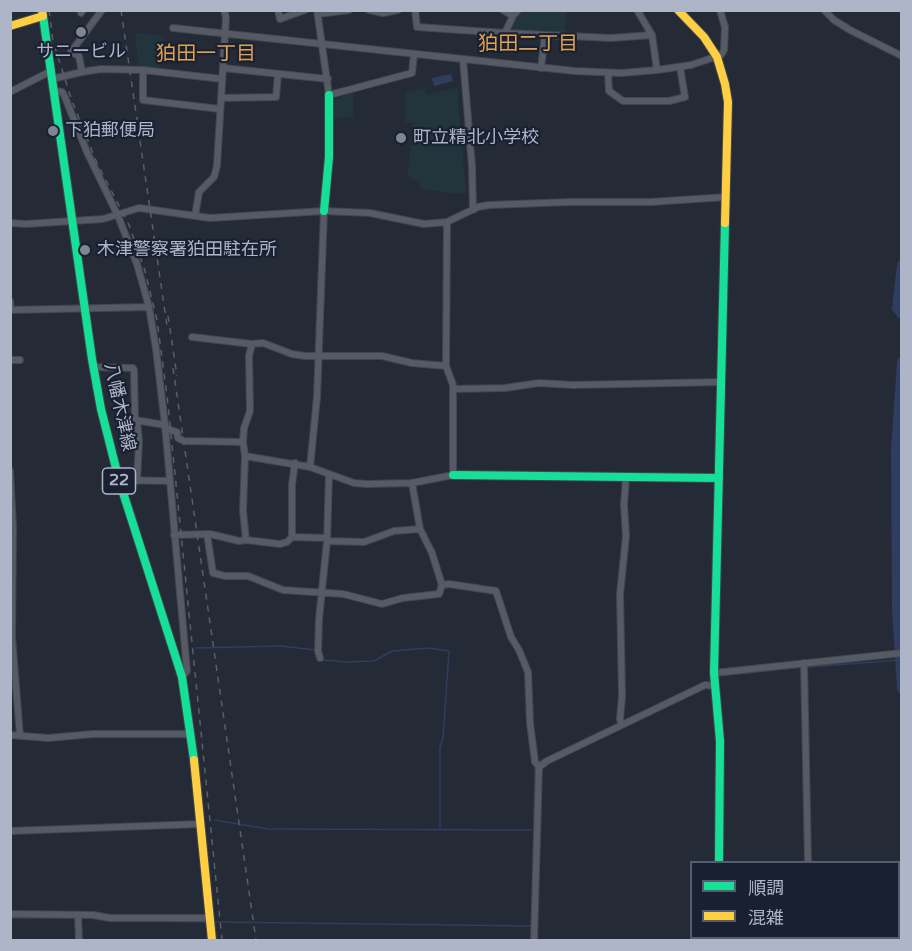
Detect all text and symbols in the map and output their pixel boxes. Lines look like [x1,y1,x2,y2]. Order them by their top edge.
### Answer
marker: サニービル [74,25,88,39]
district label: 狛田二丁目 [478,33,578,57]
place label: サニービル [36,41,126,63]
district label: 狛田一丁目 [156,43,256,67]
place label: 下狛郵便局 [65,120,155,142]
marker: 下狛郵便局 [46,124,60,138]
place label: 町立精北小学校 [413,127,539,149]
marker: 町立精北小学校 [394,131,408,145]
place label: 木津警察署狛田駐在所 [97,239,277,261]
marker: 木津警察署狛田駐在所 [78,243,92,257]
street label: 八幡木津線 [99,361,139,453]
road number: 22 [102,468,136,494]
legend [690,861,900,939]
text: 順調 [748,877,784,899]
text: 混雑 [748,907,784,929]

